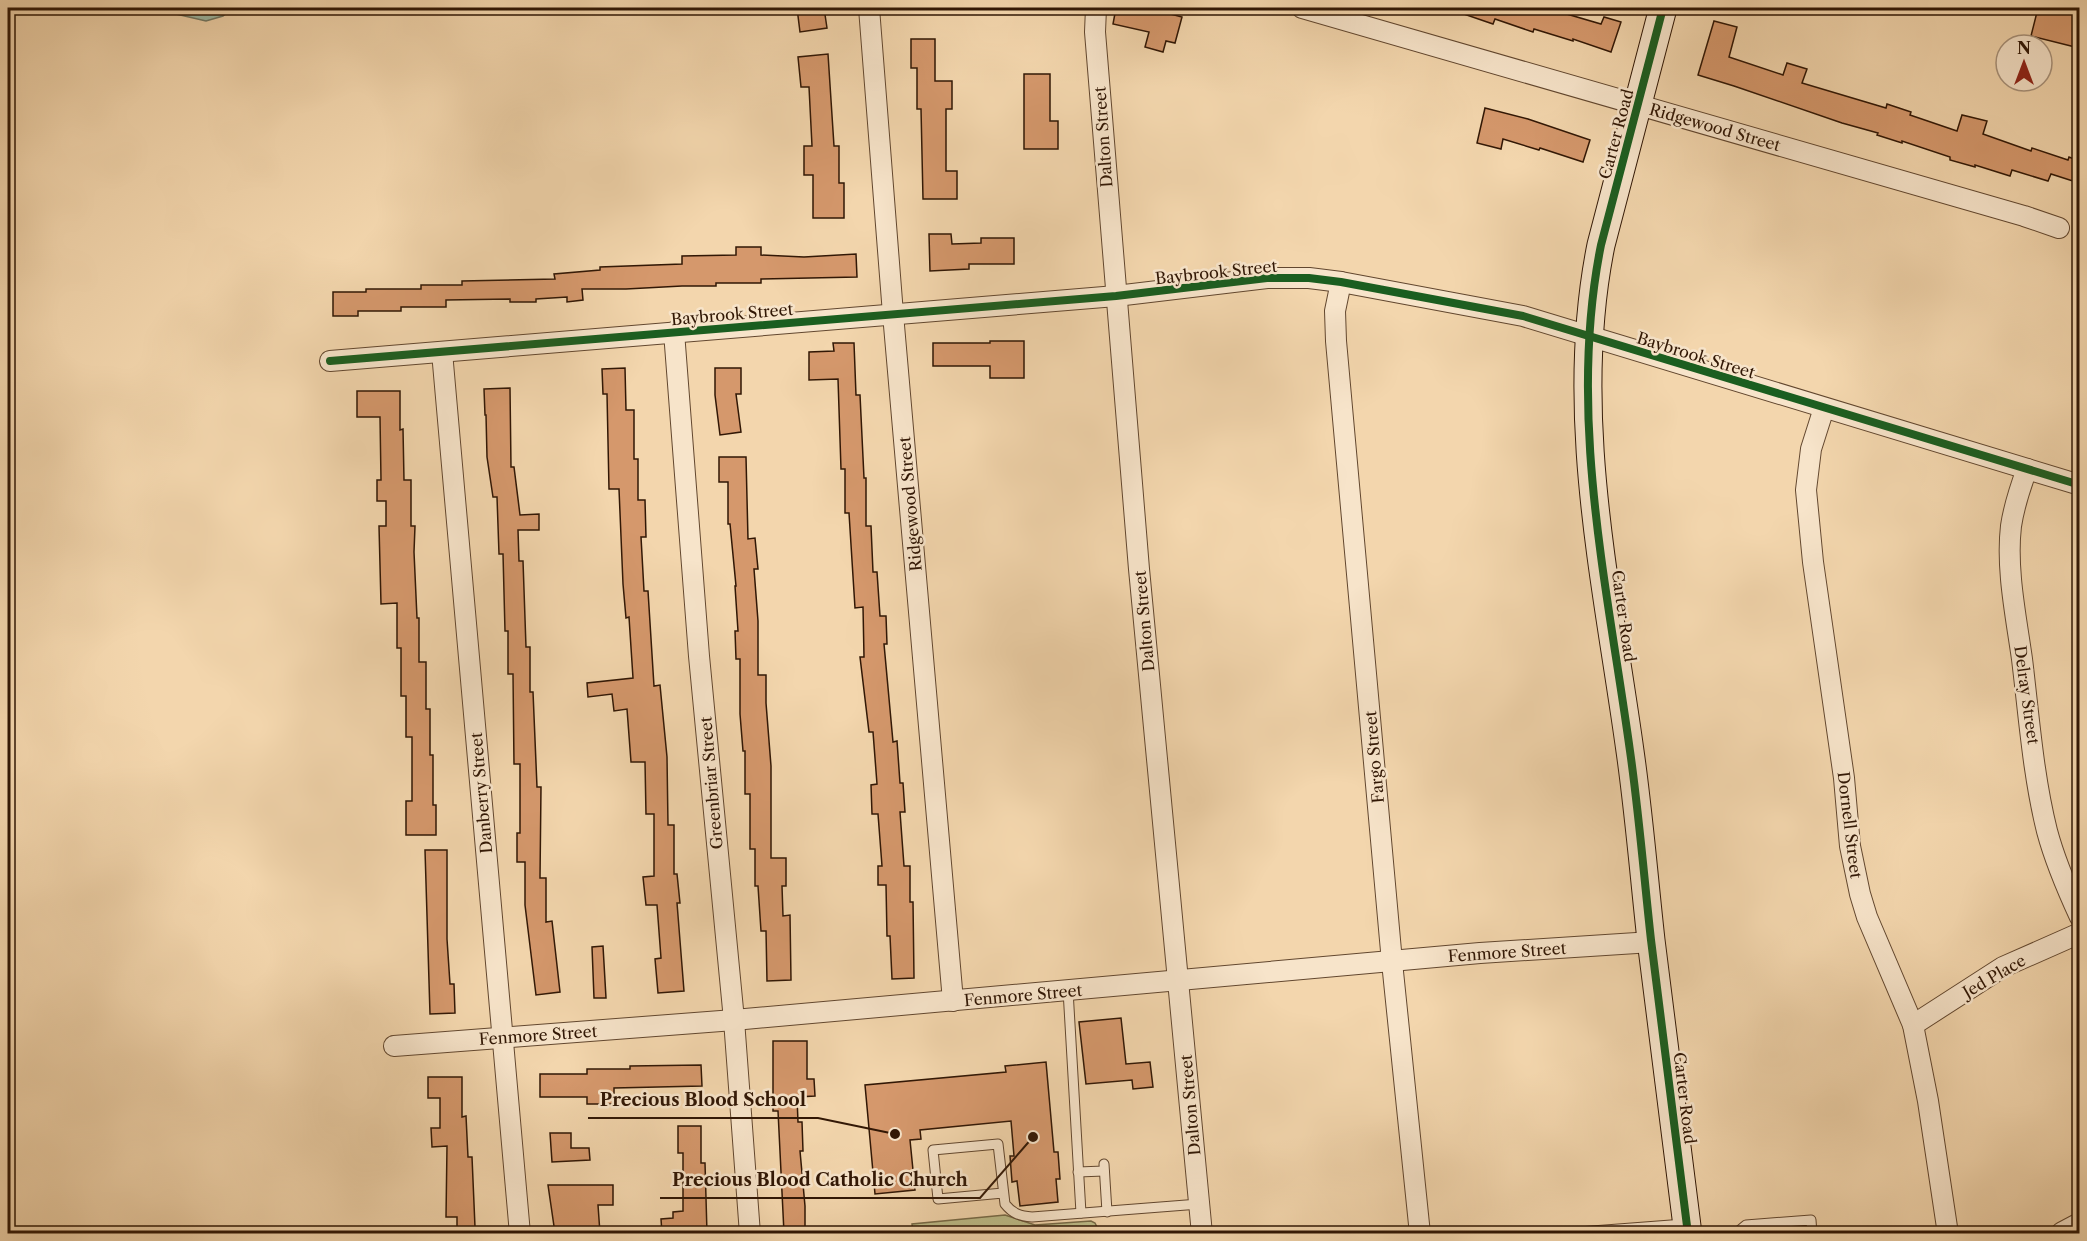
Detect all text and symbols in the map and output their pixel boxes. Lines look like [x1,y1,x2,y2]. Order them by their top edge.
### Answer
north arrow [1994,33,2054,93]
text: N [2017,38,2031,58]
street label: Dalton Street [1089,85,1117,188]
street label: Carter Road [1594,87,1638,181]
street label: Ridgewood Street [1647,99,1783,155]
street label: Baybrook Street [1154,256,1278,288]
street label: Baybrook Street [670,299,794,329]
street label: Baybrook Street [1635,328,1758,383]
street label: Ridgewood Street [894,435,926,572]
street label: Dalton Street [1130,569,1158,672]
street label: Carter Road [1608,569,1640,663]
street label: Delray Street [2010,644,2044,746]
street label: Fargo Street [1360,710,1388,804]
street label: Greenbriar Street [695,715,727,850]
street label: Danberry Street [466,731,496,854]
street label: Dornell Street [1834,770,1867,880]
street label: Fenmore Street [1447,938,1567,966]
street label: Jed Place [1956,950,2029,1004]
street label: Fenmore Street [963,980,1083,1010]
street label: Fenmore Street [478,1021,598,1049]
street label: Carter Road [1669,1051,1701,1145]
street label: Dalton Street [1176,1053,1204,1156]
callout: Precious Blood School [588,1082,818,1118]
text: Precious Blood School [600,1089,806,1111]
callout: Precious Blood Catholic Church [660,1162,980,1198]
text: Precious Blood Catholic Church [672,1169,969,1191]

